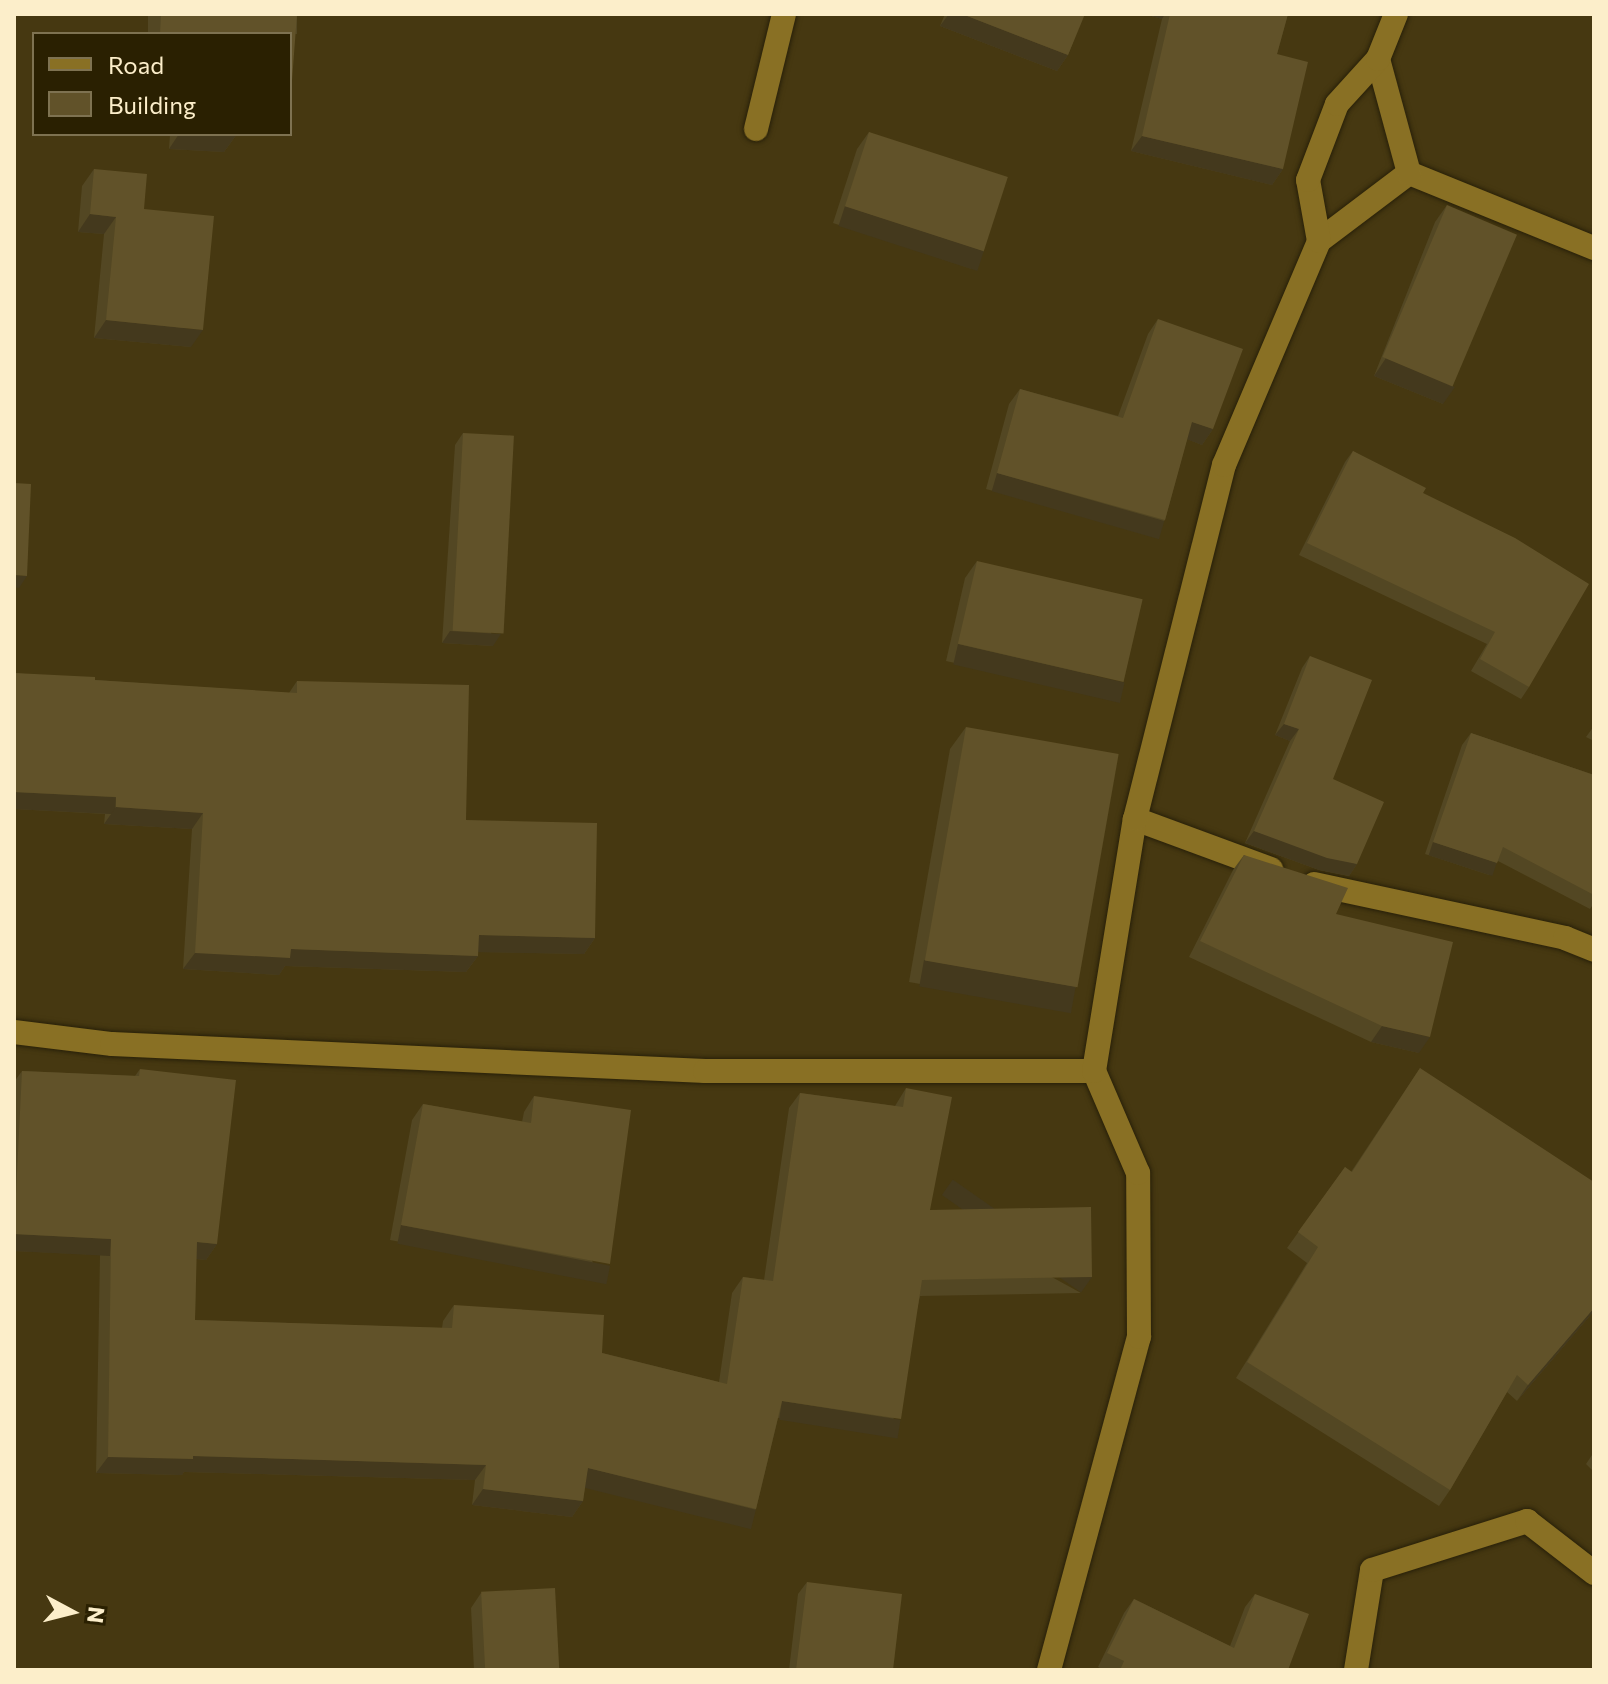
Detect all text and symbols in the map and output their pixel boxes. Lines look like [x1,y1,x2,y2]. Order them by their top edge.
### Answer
legend [32,32,292,136]
text: Road [108,50,164,79]
text: Building [108,90,196,119]
north arrow [32,1572,112,1652]
text: N [82,1605,111,1625]

